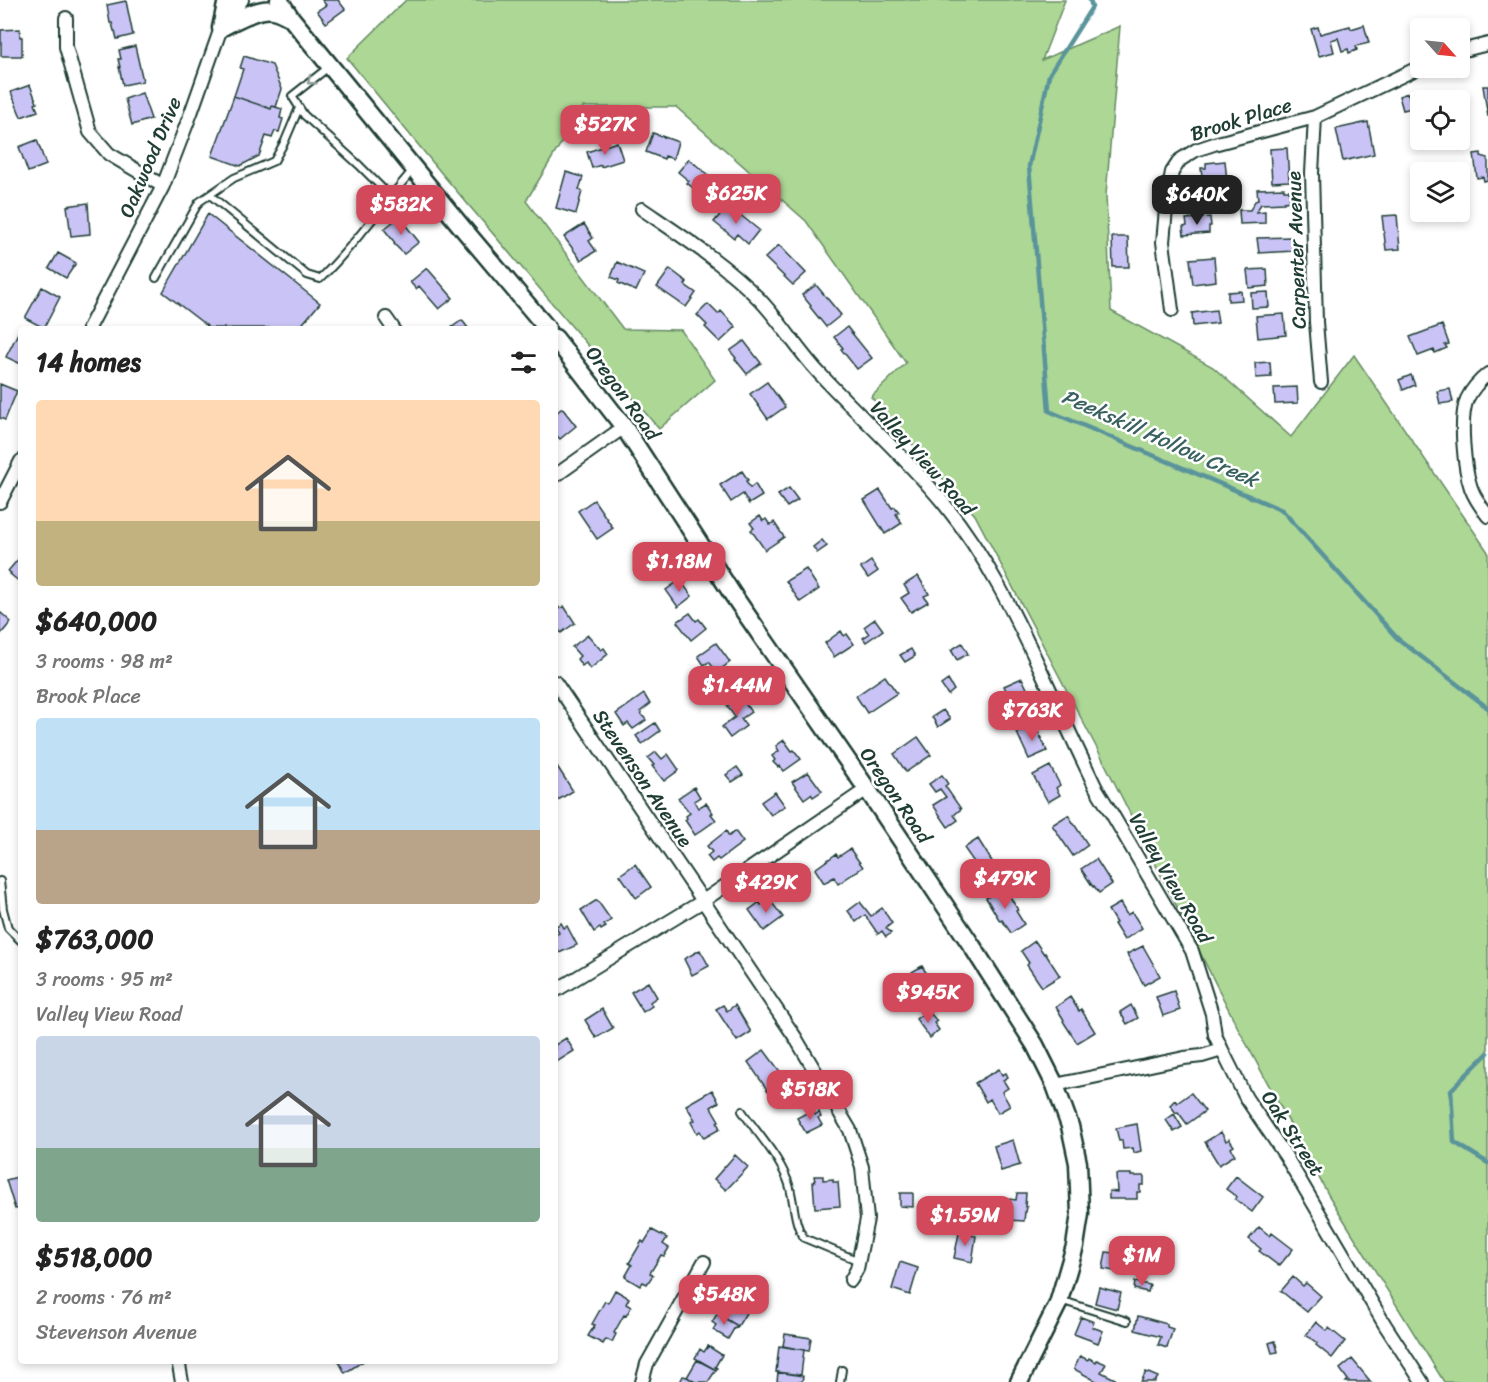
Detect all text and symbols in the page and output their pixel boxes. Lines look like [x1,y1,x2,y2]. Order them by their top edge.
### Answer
north arrow [1410,18,1470,78]
map controls [1410,18,1470,222]
one-way arrow [307,74,318,85]
street label: Brook Place [1186,87,1296,152]
button: locate [1410,90,1470,150]
street label: Oakwood Drive [109,91,192,223]
pin: $527K [563,105,647,156]
text: $527K [575,107,635,142]
button: layers [1410,162,1470,222]
street label: Carpenter Avenue [1276,170,1317,330]
pin: $625K [694,174,778,225]
pin: $640K [1155,175,1239,226]
text: $625K [706,176,766,211]
text: $640K [1166,177,1228,212]
pin: $582K [359,185,443,236]
text: $582K [370,187,432,222]
street label: Oregon Road [576,338,670,449]
text: 14 homes [36,339,141,385]
icon: filters [507,346,540,379]
water label: Peekskill Hollow Creek [1056,378,1267,500]
street label: Valley View Road [861,392,985,525]
icon: home [234,439,342,547]
pin: $1.18M [630,542,728,593]
text: $1.18M [646,544,712,579]
text: $640,000 [36,598,157,644]
text: 3 rooms · 98 m² [36,644,173,679]
pin: $1.44M [688,666,786,717]
text: $1.44M [702,668,772,703]
text: Brook Place [36,679,141,714]
pin: $763K [990,691,1074,742]
text: $763K [1002,693,1062,728]
street label: Stevenson Avenue [583,702,702,855]
street label: Oregon Road [850,740,942,852]
icon: home [234,757,342,865]
street label: Valley View Road [1119,806,1223,951]
pin: $479K [963,859,1047,910]
text: $479K [974,861,1036,896]
pin: $429K [724,863,808,914]
text: $429K [735,865,797,900]
text: $763,000 [36,916,154,962]
text: 3 rooms · 95 m² [36,962,173,997]
pin: $945K [886,973,970,1024]
text: $945K [897,975,959,1010]
text: Valley View Road [36,997,182,1032]
pin: $518K [768,1070,852,1121]
text: $518K [781,1072,839,1107]
icon: home [234,1075,342,1183]
street label: Oak Street [1251,1083,1334,1184]
pin: $1.59M [916,1196,1014,1247]
text: $1.59M [931,1198,999,1233]
text: $518,000 [36,1234,153,1280]
pin: $1M [1113,1236,1171,1287]
text: $1M [1123,1238,1161,1273]
pin: $548K [682,1275,766,1326]
text: $548K [693,1277,755,1312]
text: 2 rooms · 76 m² [36,1280,172,1315]
text: Stevenson Avenue [36,1315,197,1350]

